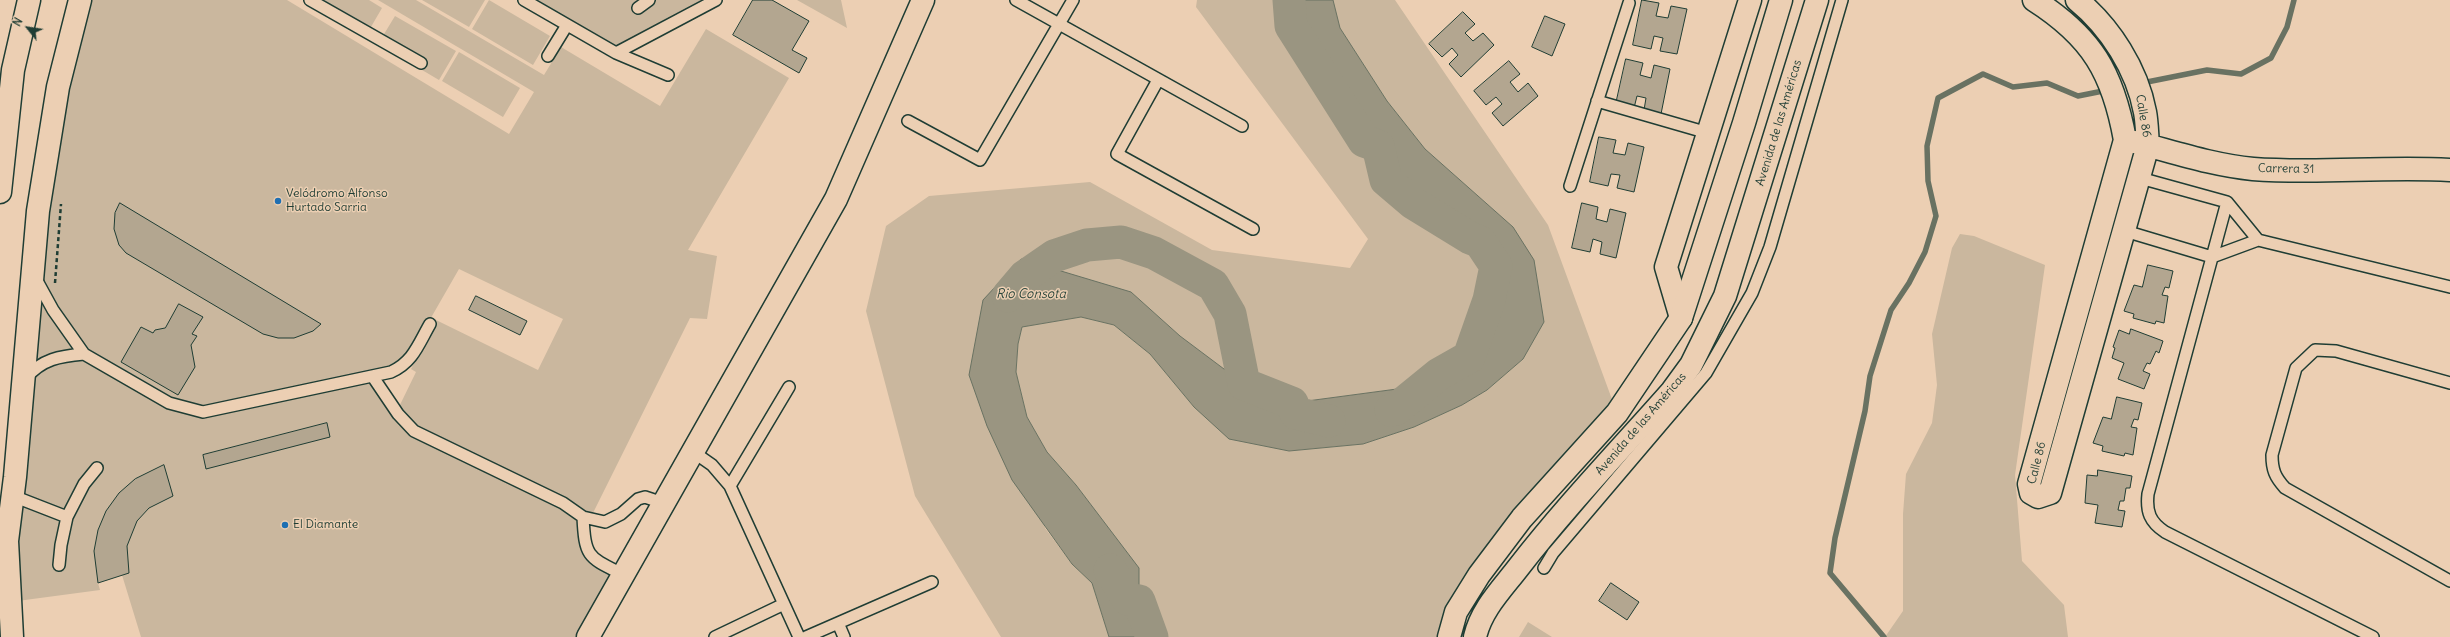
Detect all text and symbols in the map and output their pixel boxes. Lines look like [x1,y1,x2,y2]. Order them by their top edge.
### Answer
north arrow [8,8,48,48]
text: N [10,15,26,29]
street label: Avenida de las Américas [1753,58,1805,188]
street label: Calle 86 [2132,93,2154,139]
street label: Carrera 31 [2258,161,2314,177]
place label: Velódromo Alfonso Hurtado Sarria [286,187,388,215]
marker: Velódromo Alfonso Hurtado Sarria [273,196,283,206]
water label: Rio Consota [996,286,1066,302]
street label: Avenida de las Américas [1593,370,1689,478]
street label: Calle 86 [2025,440,2049,486]
place label: El Diamante [293,518,358,532]
marker: El Diamante [280,520,290,530]

